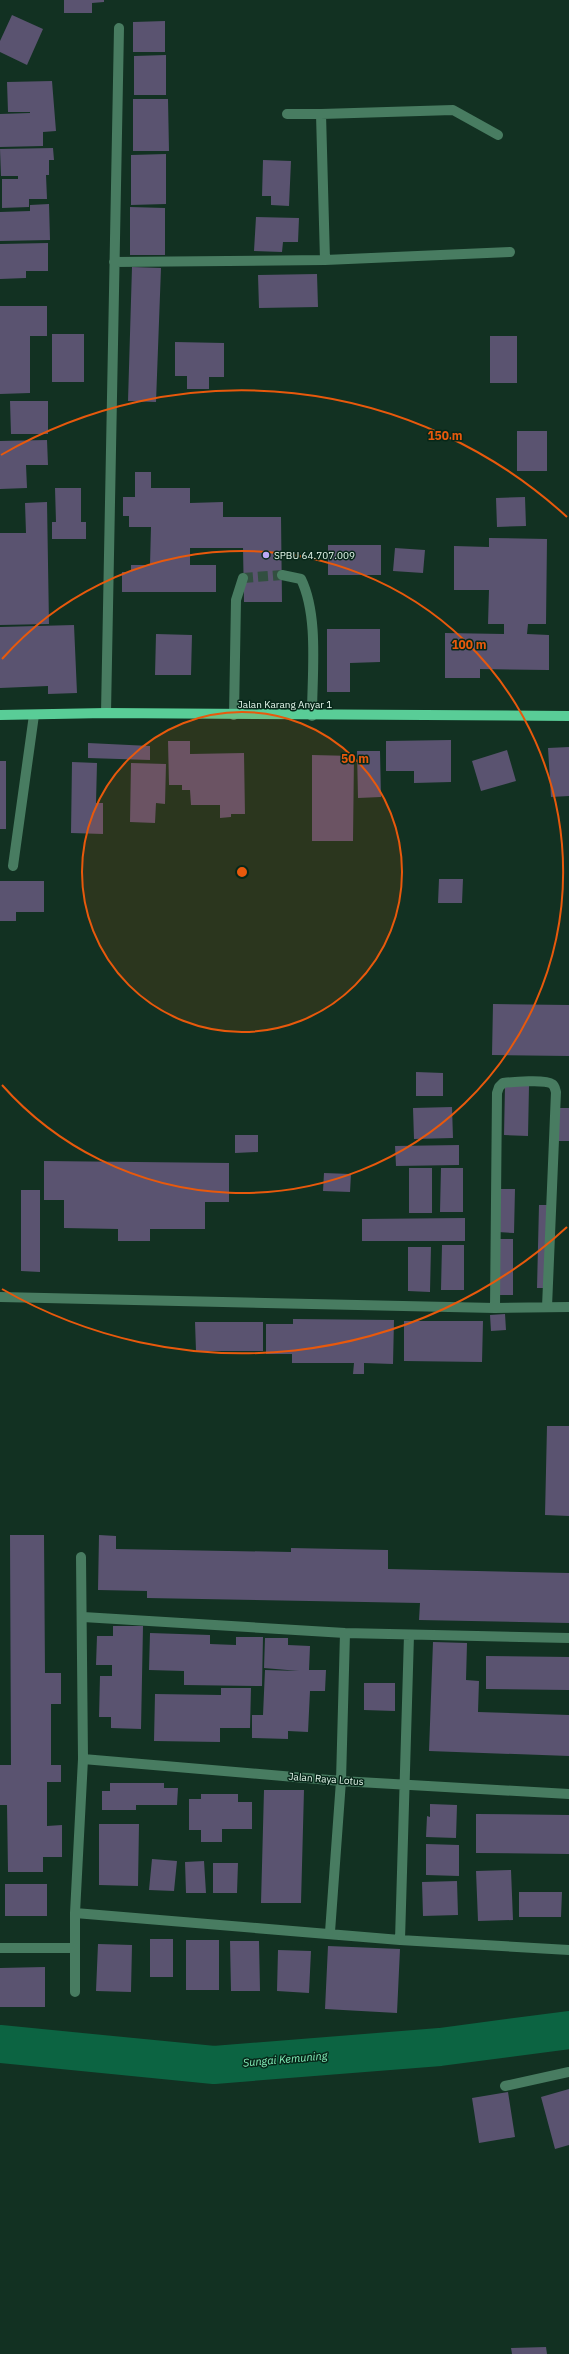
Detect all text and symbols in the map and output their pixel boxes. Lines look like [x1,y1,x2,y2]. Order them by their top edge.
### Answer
text: 150 m [427,428,463,443]
place label: SPBU 64.707.009 [274,549,355,562]
marker: SPBU 64.707.009 [261,550,271,560]
text: 100 m [451,637,487,652]
street label: Jalan Karang Anyar 1 [238,698,332,711]
text: 50 m [341,751,369,766]
centre of rings [235,865,249,879]
street label: Jalan Raya Lotus [288,1770,364,1788]
water label: Sungai Kemuning [242,2048,328,2070]

